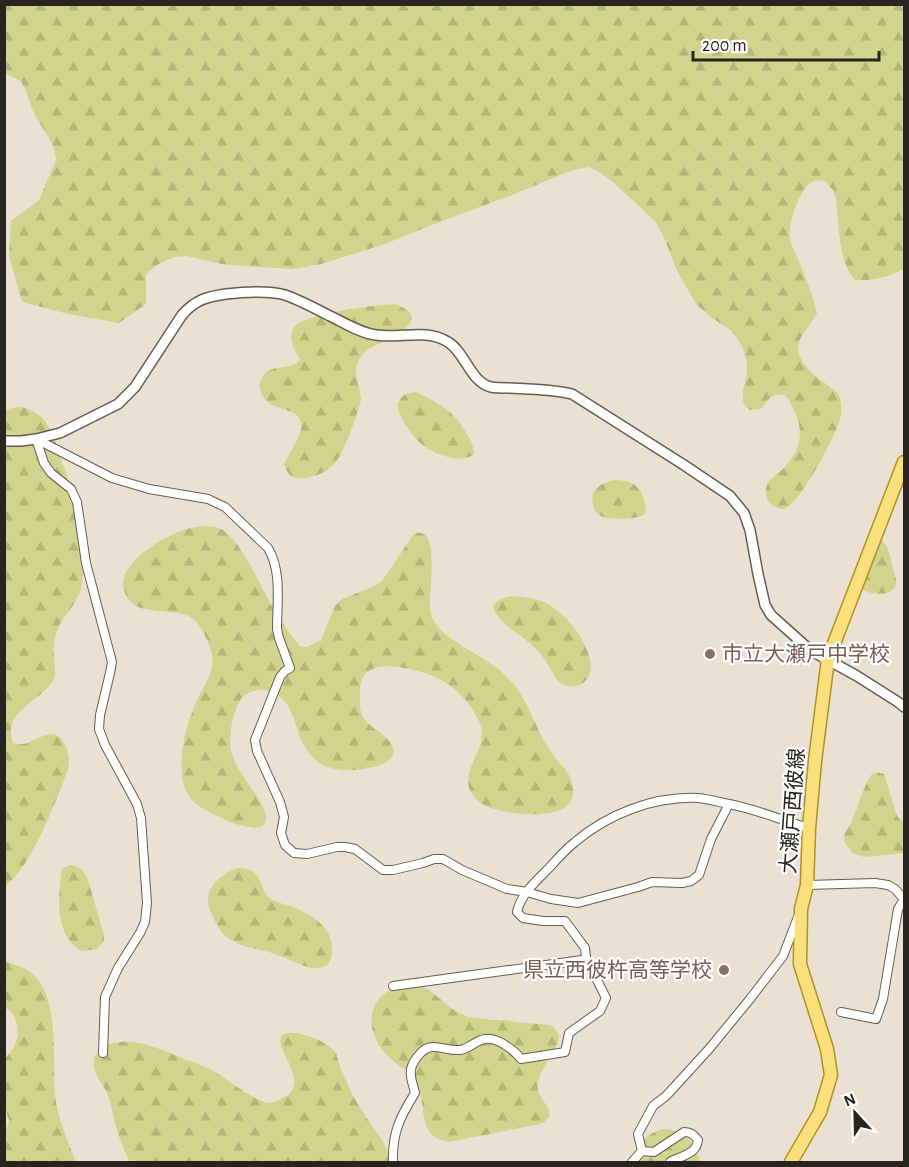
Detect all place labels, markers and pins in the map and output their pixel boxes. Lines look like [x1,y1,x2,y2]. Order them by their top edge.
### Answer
place label: 市立大瀬戸中学校 [722,643,890,665]
marker: 市立大瀬戸中学校 [703,647,717,661]
place label: 県立西彼杵高等学校 [523,959,712,981]
marker: 県立西彼杵高等学校 [717,963,731,977]

